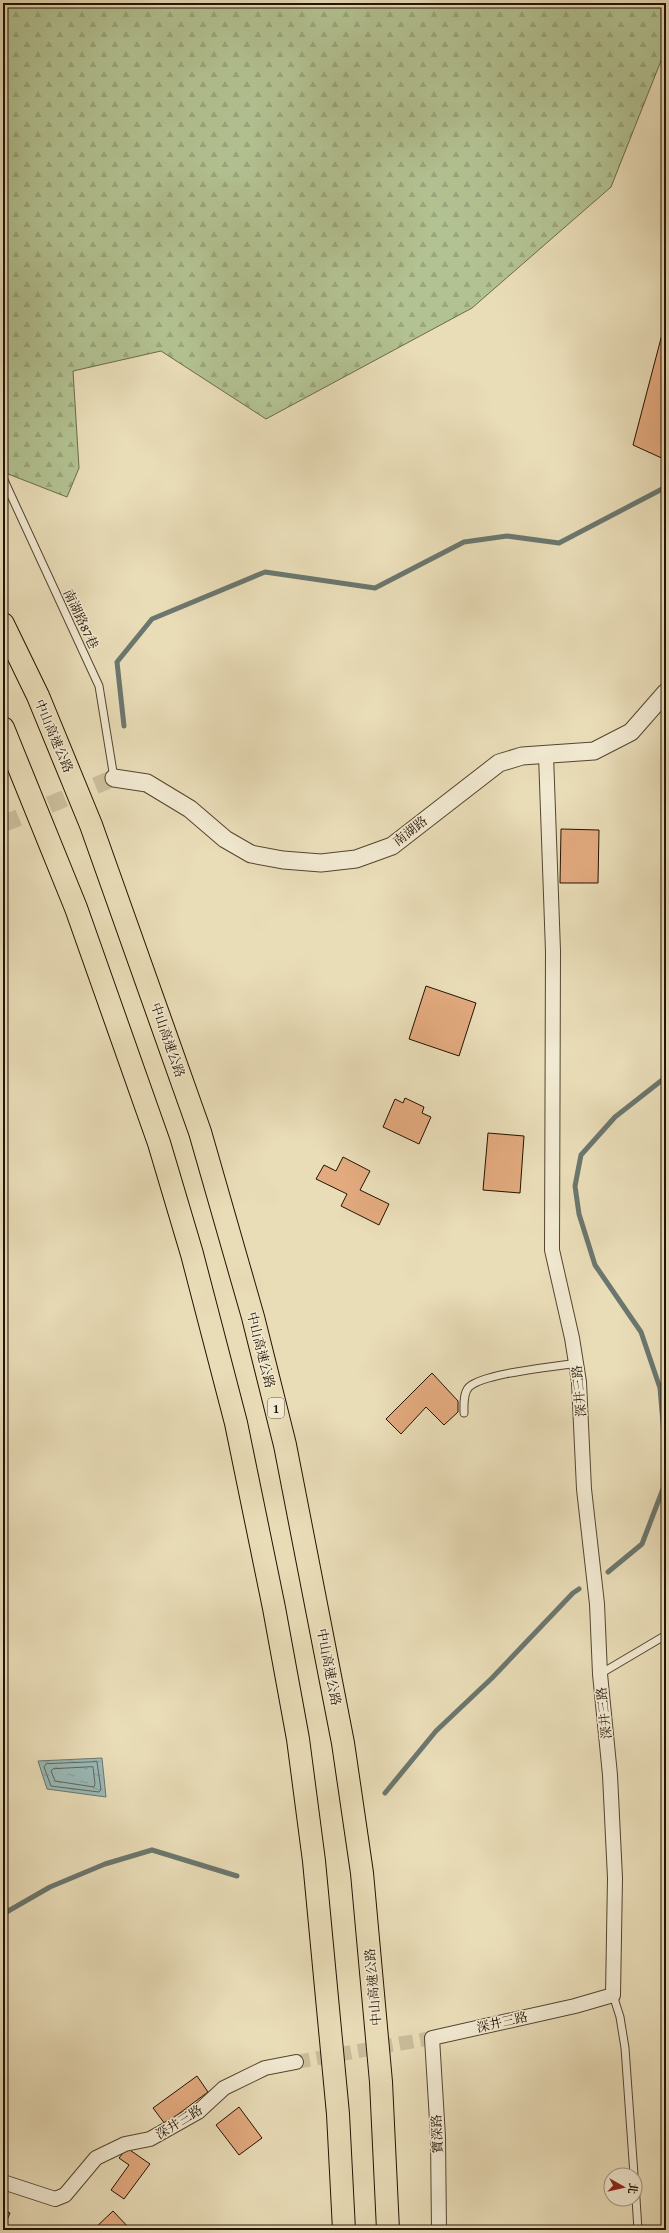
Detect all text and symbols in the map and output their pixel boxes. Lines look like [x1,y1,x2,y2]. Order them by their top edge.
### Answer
street label: 南湖路87巷 [59,586,103,652]
street label: 中山高速公路 [30,696,78,776]
street label: 南湖路 [389,812,431,850]
street label: 中山高速公路 [146,1000,190,1080]
street label: 中山高速公路 [242,1310,280,1390]
street label: 深井三路 [567,1364,591,1418]
road number: 1 [268,1398,284,1418]
street label: 中山高速公路 [312,1627,346,1707]
street label: 深井三路 [592,1686,616,1740]
street label: 中山高速公路 [360,1947,386,2027]
street label: 深井三路 [475,2007,529,2037]
street label: 深井三路 [152,2100,206,2144]
street label: 寶深路 [427,2114,447,2154]
north arrow [603,2167,643,2207]
text: 北 [624,2182,642,2195]

